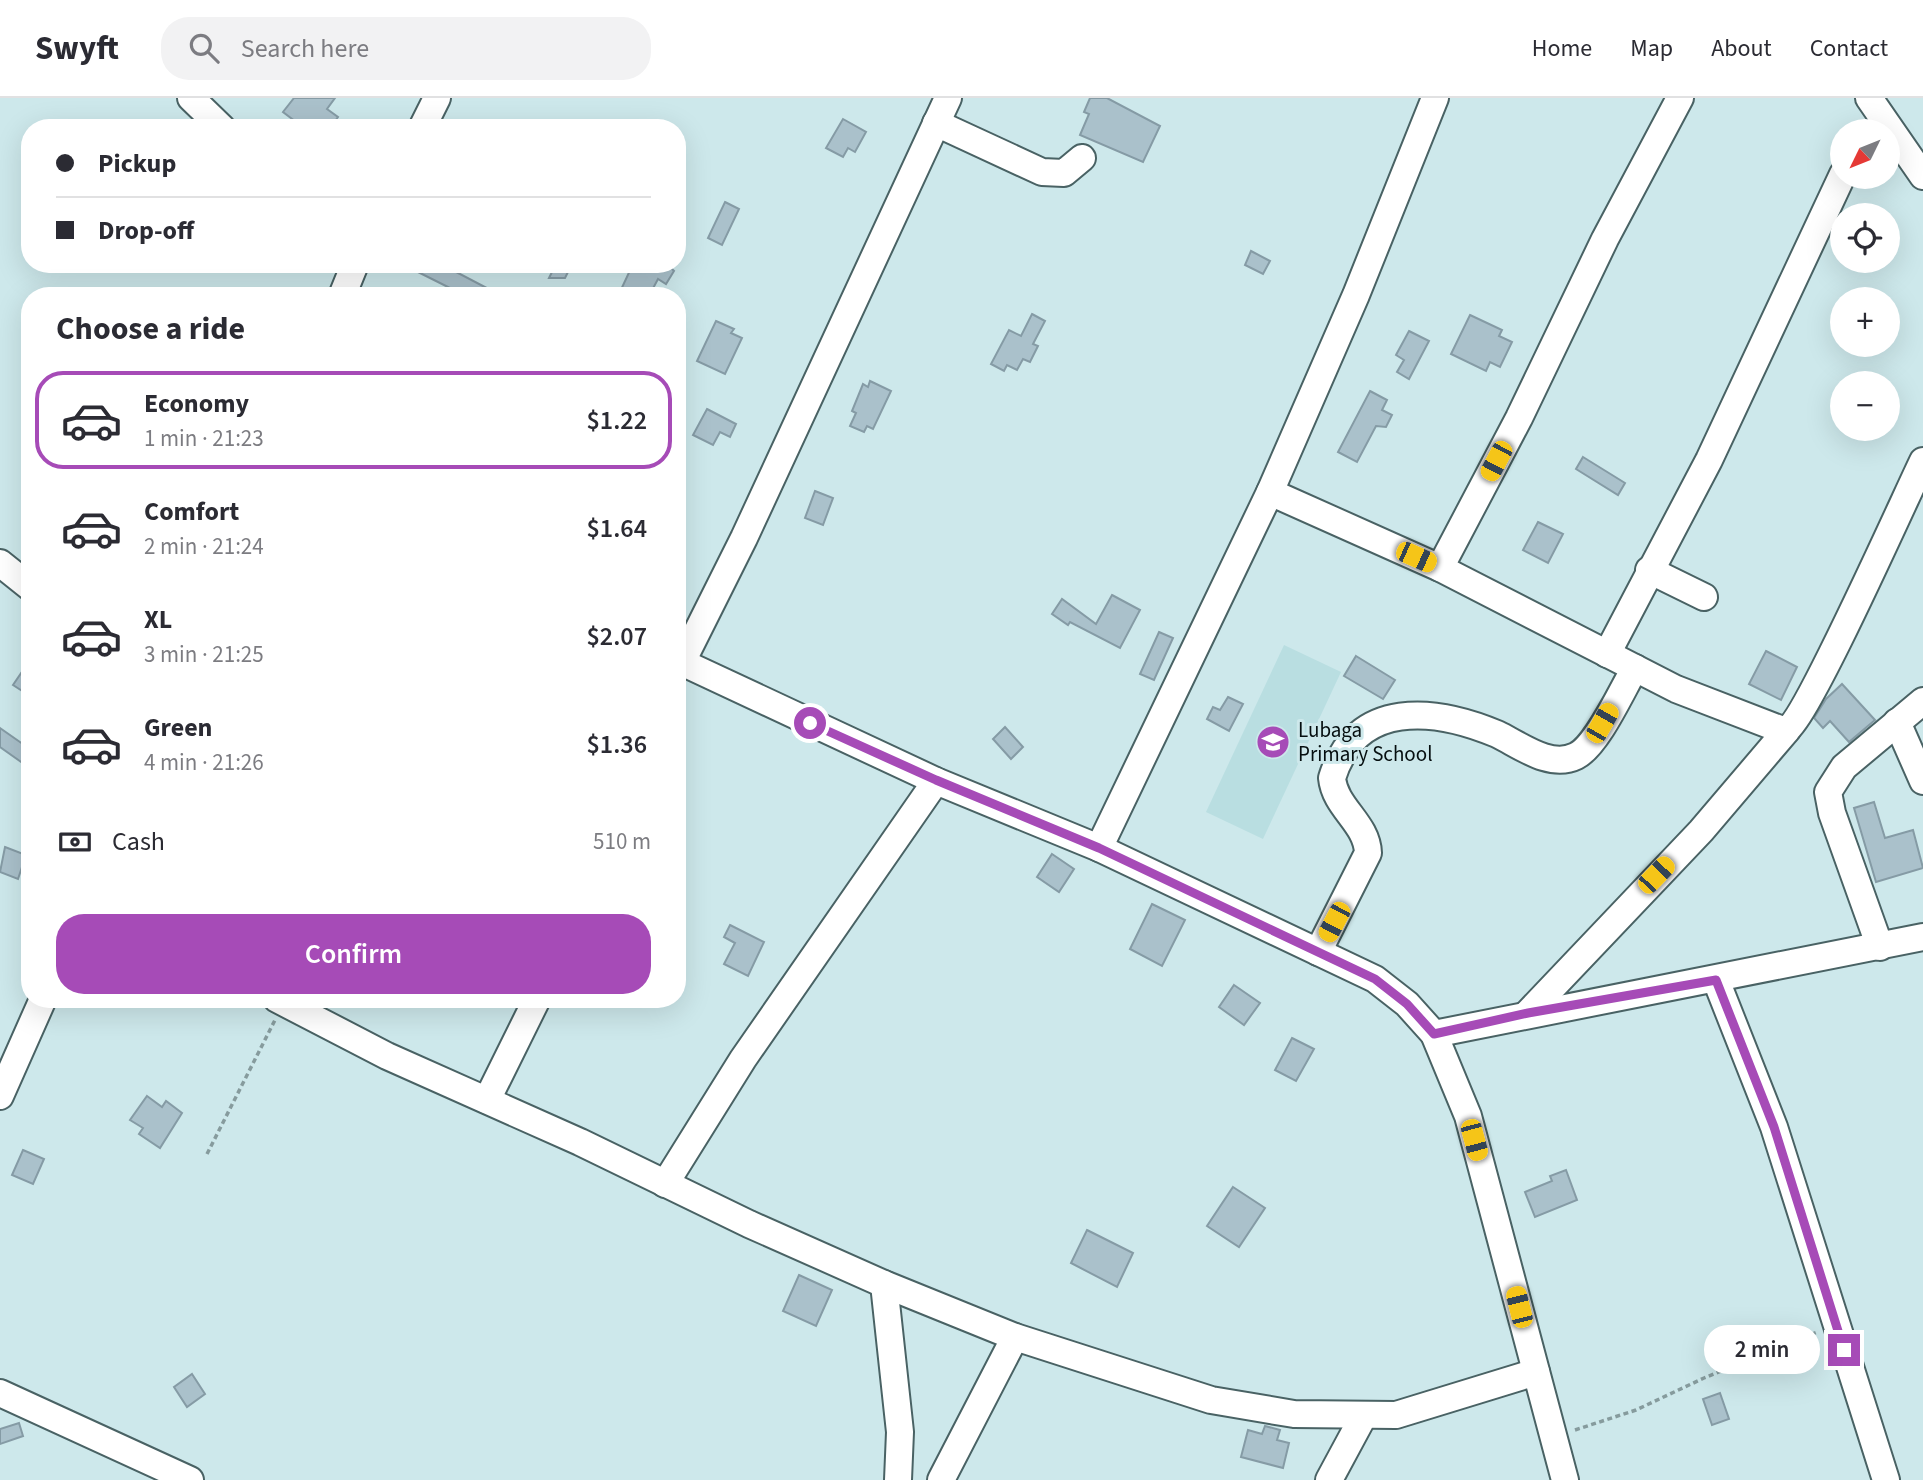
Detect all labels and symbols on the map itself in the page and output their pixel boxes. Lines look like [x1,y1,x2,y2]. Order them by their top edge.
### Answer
north arrow [1830,119,1900,189]
car [1477,438,1516,484]
car [1393,539,1440,575]
car [1583,700,1622,746]
route start [794,707,826,739]
place label: Lubaga Primary School [1298,715,1433,769]
school or university icon: Lubaga Primary School [1254,723,1292,761]
car [1634,853,1679,897]
car [1315,899,1354,945]
car [1459,1117,1490,1163]
car [1504,1284,1535,1330]
callout: 2 min [1704,1326,1820,1374]
route end [1828,1334,1860,1366]

